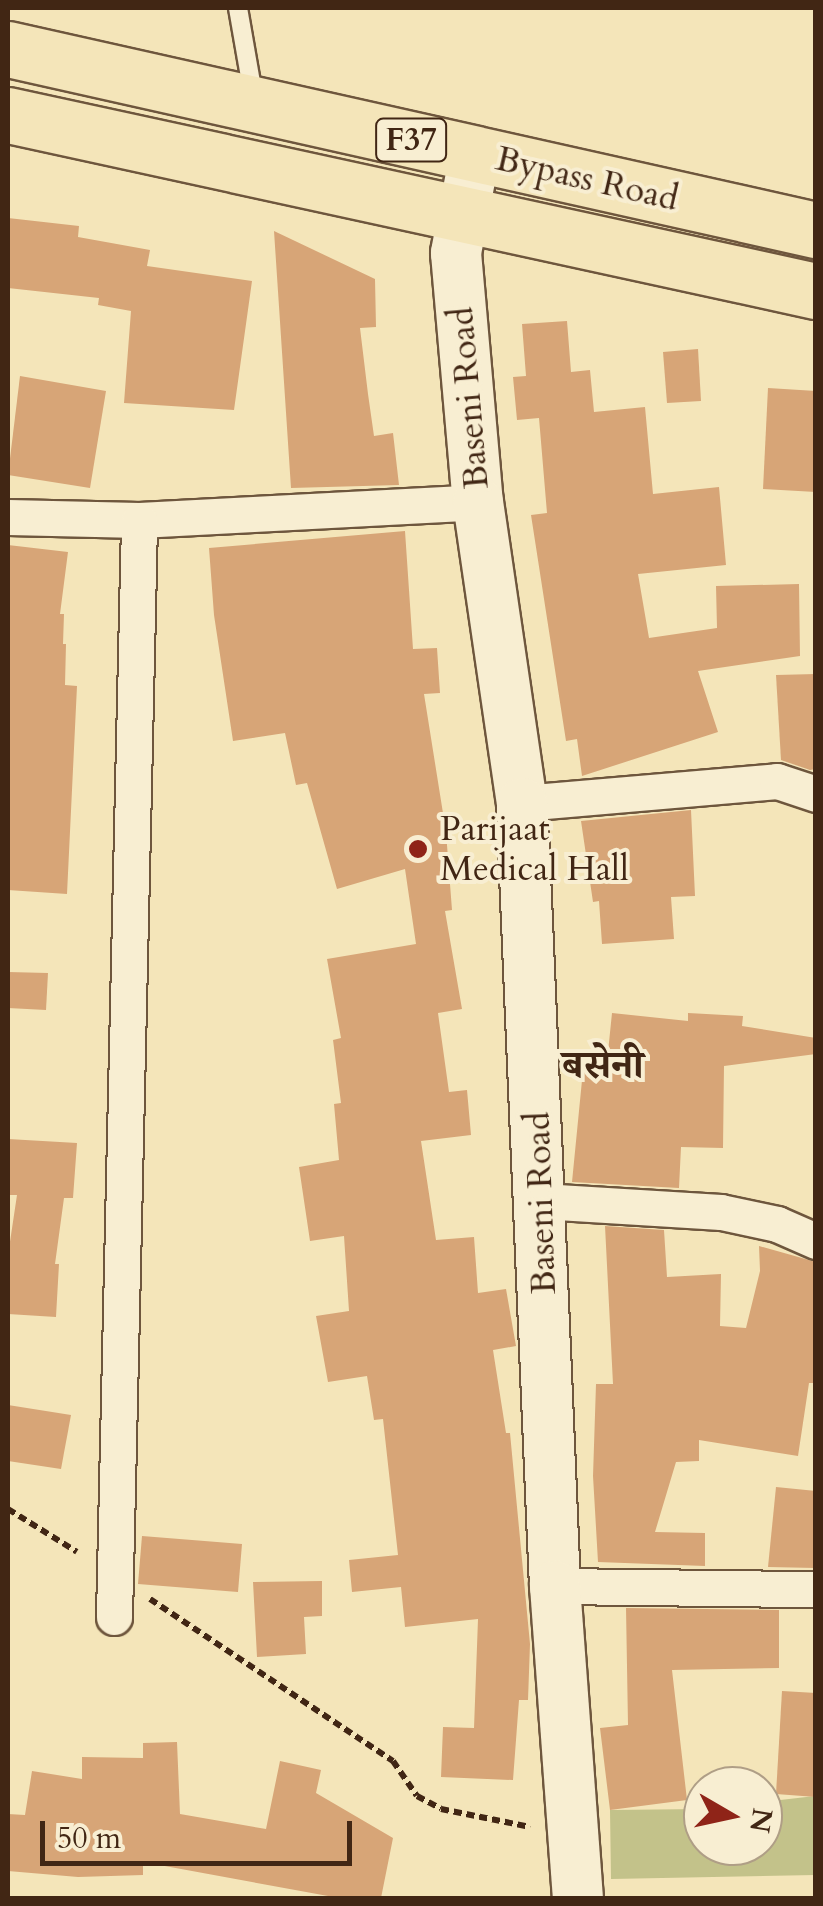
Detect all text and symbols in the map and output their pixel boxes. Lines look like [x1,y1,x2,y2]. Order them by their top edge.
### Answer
road number: F37 [374,113,448,167]
street label: Bypass Road [492,138,682,220]
street label: Baseni Road [440,305,498,491]
place label: Parijaat Medical Hall [440,808,629,890]
marker: Parijaat Medical Hall [405,836,431,862]
district label: बसेनी [562,1042,644,1090]
street label: Baseni Road [517,1111,565,1295]
north arrow [683,1766,783,1866]
scale bar [45,1801,358,1863]
text: N [740,1805,781,1835]
text: 50 m [57,1818,121,1859]

